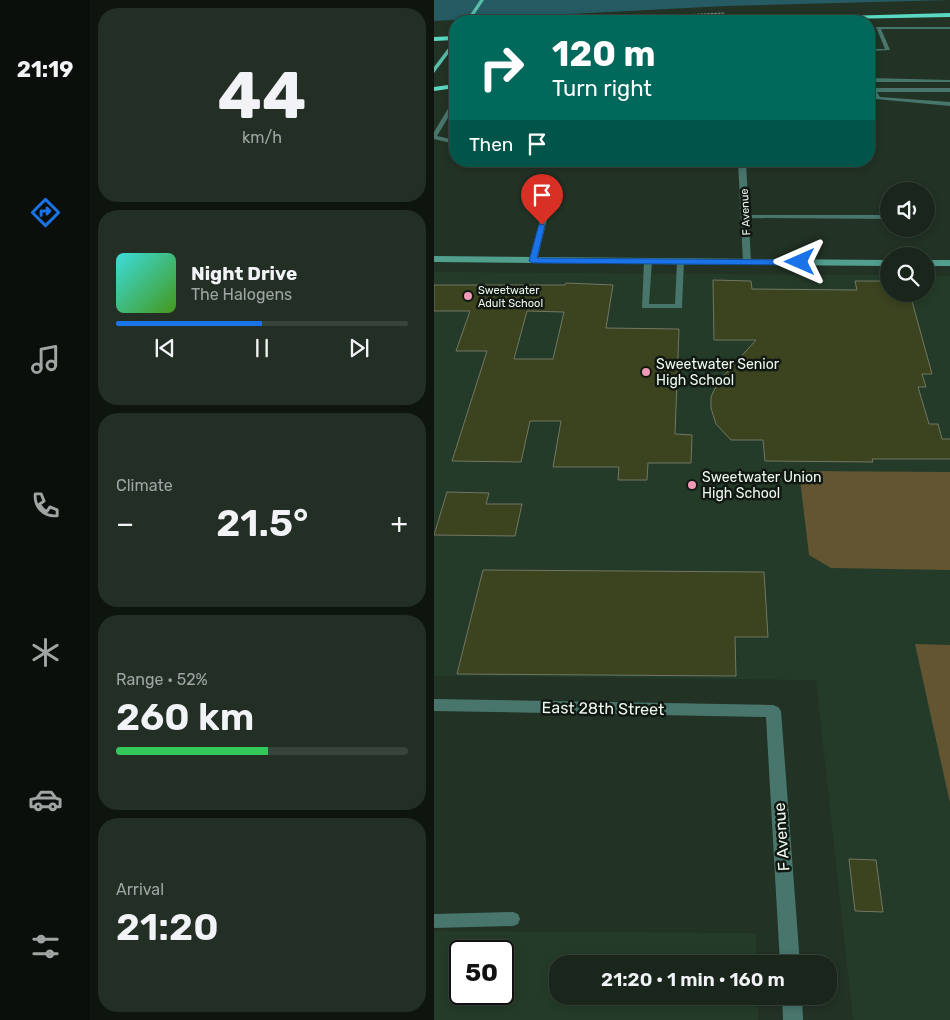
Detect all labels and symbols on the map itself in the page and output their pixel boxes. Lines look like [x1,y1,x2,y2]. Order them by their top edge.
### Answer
pin [521,174,563,225]
street label: F Avenue [738,188,753,236]
position arrow [773,235,825,287]
place label: Sweetwater Adult School [478,284,543,310]
marker: Sweetwater Adult School [462,290,474,302]
place label: Sweetwater Senior High School [656,356,780,389]
marker: Sweetwater Senior High School [640,366,652,378]
place label: Sweetwater Union High School [702,469,821,502]
marker: Sweetwater Union High School [686,479,698,491]
street label: East 28th Street [542,698,664,719]
street label: F Avenue [770,802,793,872]
speed limit sign: 50 [449,940,514,1005]

